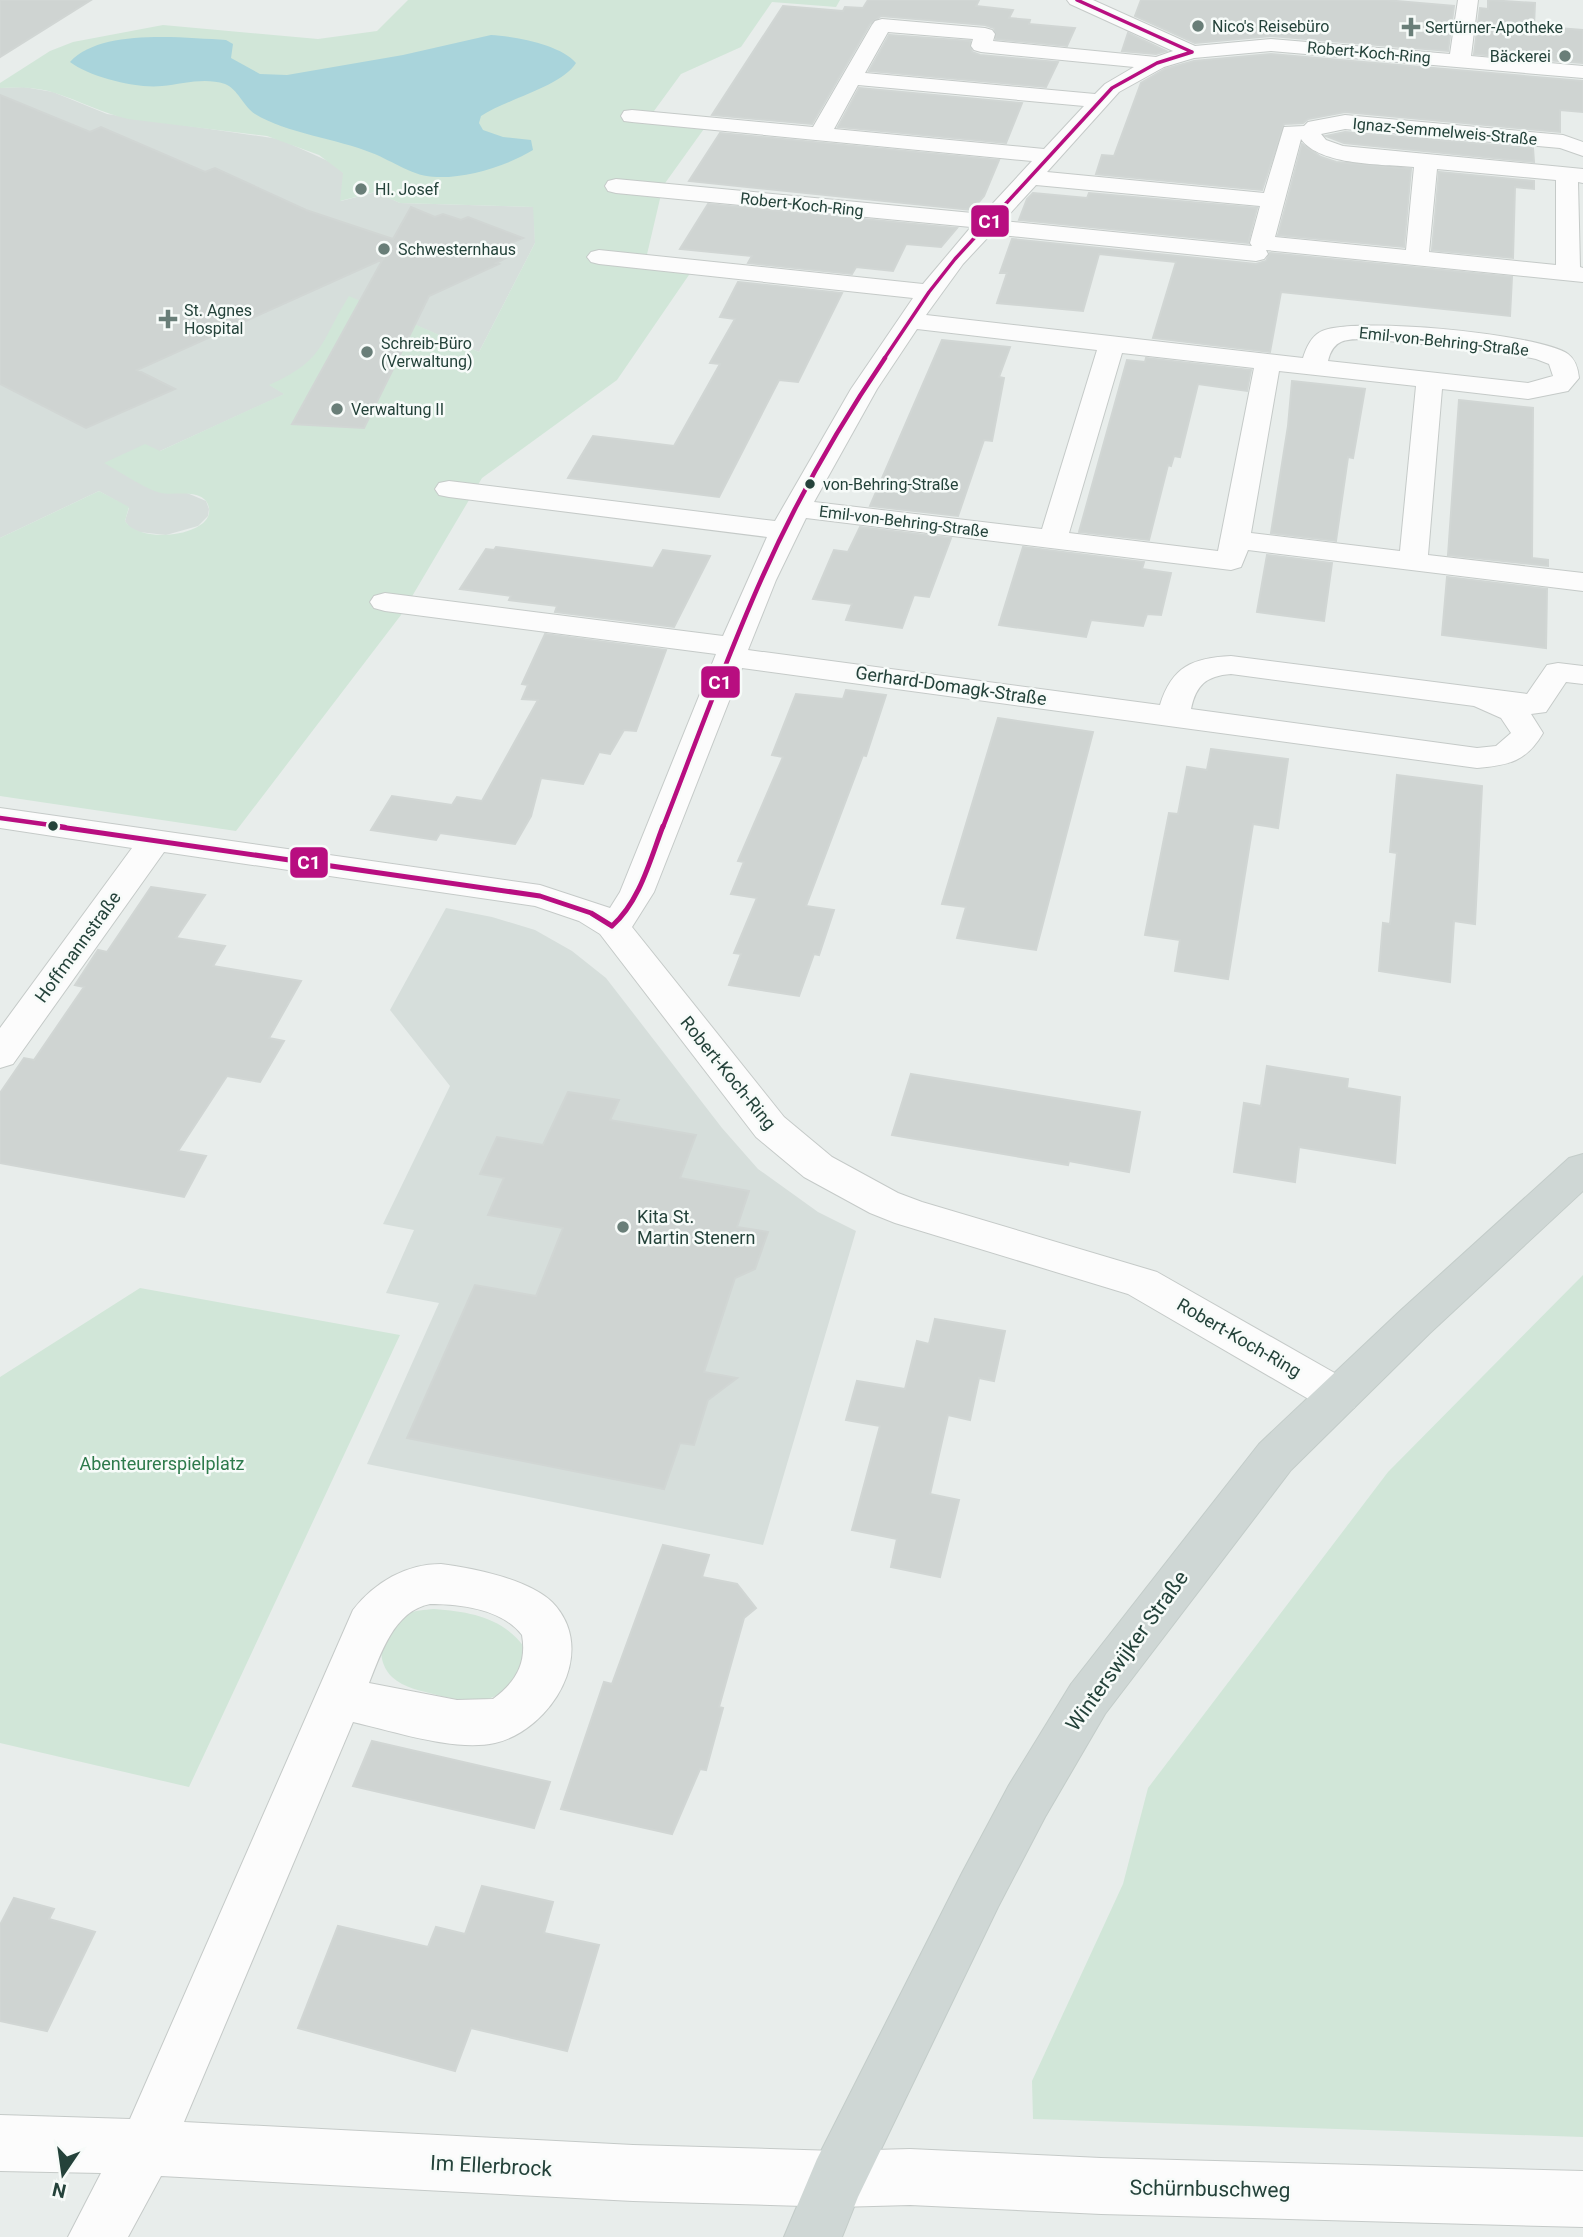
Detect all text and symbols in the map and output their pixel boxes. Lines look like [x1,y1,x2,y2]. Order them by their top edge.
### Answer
place label: Nico's Reisebüro [1212,17,1329,36]
marker: Nico's Reisebüro [1190,18,1206,34]
place label: Sertürner-Apotheke [1425,18,1563,37]
marker: Sertürner-Apotheke [1403,19,1419,35]
street label: Robert-Koch-Ring [1306,38,1432,67]
place label: Bäckerei [1490,47,1551,66]
marker: Bäckerei [1557,48,1573,64]
street label: Ignaz-Semmelweis-Straße [1352,114,1538,149]
place label: Hl. Josef [375,180,439,199]
marker: Hl. Josef [353,181,369,197]
street label: Robert-Koch-Ring [739,189,865,220]
line badge: C1 [970,204,1010,238]
text: C1 [978,210,1002,233]
place label: Schwesternhaus [398,240,516,259]
marker: Schwesternhaus [376,241,392,257]
place label: St. Agnes Hospital [184,301,252,338]
marker: St. Agnes Hospital [158,309,178,329]
street label: Emil-von-Behring-Straße [1358,323,1530,360]
place label: Schreib-Büro (Verwaltung) [381,334,473,371]
marker: Schreib-Büro (Verwaltung) [359,344,375,360]
place label: Verwaltung II [351,400,444,419]
marker: Verwaltung II [329,401,345,417]
place label: von-Behring-Straße [823,475,958,494]
marker: von-Behring-Straße [803,477,817,491]
street label: Emil-von-Behring-Straße [818,502,990,541]
street label: Gerhard-Domagk-Straße [854,662,1048,709]
line badge: C1 [700,665,741,699]
text: C1 [708,671,732,694]
unlabelled marker [46,819,60,833]
line badge: C1 [289,846,329,879]
text: C1 [297,851,321,874]
street label: Hoffmannstraße [30,887,125,1006]
street label: Robert-Koch-Ring [676,1012,780,1134]
place label: Kita St. Martin Stenern [637,1206,755,1248]
marker: Kita St. Martin Stenern [615,1219,631,1235]
street label: Robert-Koch-Ring [1174,1294,1305,1382]
park label: Abenteurerspielplatz [79,1453,245,1474]
street label: Winterswijker Straße [1061,1566,1193,1736]
north arrow [28,2139,98,2209]
street label: Im Ellerbrock [429,2151,553,2181]
street label: Schürnbuschweg [1129,2176,1291,2202]
text: N [50,2177,68,2203]

